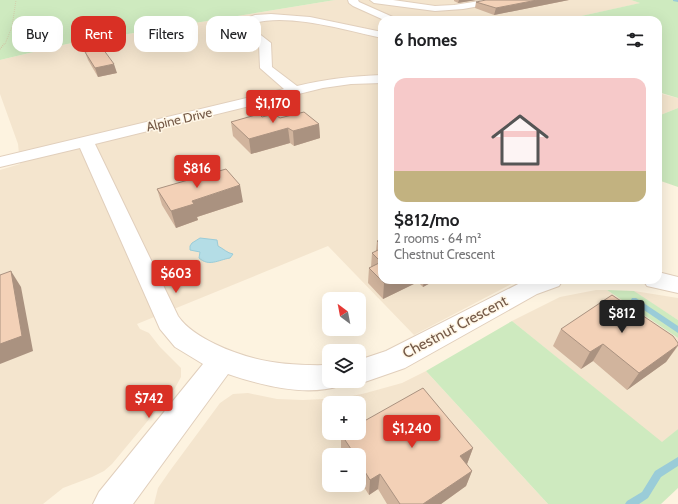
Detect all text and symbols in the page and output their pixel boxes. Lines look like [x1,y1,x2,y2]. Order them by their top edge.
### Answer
chip: Buy [12,16,63,52]
chip: Rent [71,16,126,52]
chip: Filters [134,16,198,52]
chip: New [206,16,261,52]
icon: filters [624,29,646,51]
text: 6 homes [394,30,457,50]
pin: $1,170 [240,90,306,124]
text: $1,170 [255,95,291,111]
street label: Alpine Drive [145,104,214,134]
icon: home [484,104,556,176]
pin: $816 [173,155,221,189]
text: $816 [183,160,211,176]
text: $812/mo [394,210,460,230]
text: 2 rooms · 64 m² [394,230,481,246]
text: Chestnut Crescent [394,246,495,262]
pin: $603 [152,260,200,294]
text: $603 [160,265,192,281]
north arrow [322,292,366,336]
map controls [322,292,366,492]
street label: Chestnut Crescent [399,292,511,362]
pin: $812 [598,300,646,334]
text: $812 [608,305,636,321]
button: layers [322,344,366,388]
pin: $742 [125,385,173,419]
text: $742 [135,390,163,406]
button: + [322,396,366,440]
pin: $1,240 [379,415,445,449]
text: $1,240 [392,420,432,436]
button: − [322,448,366,492]

